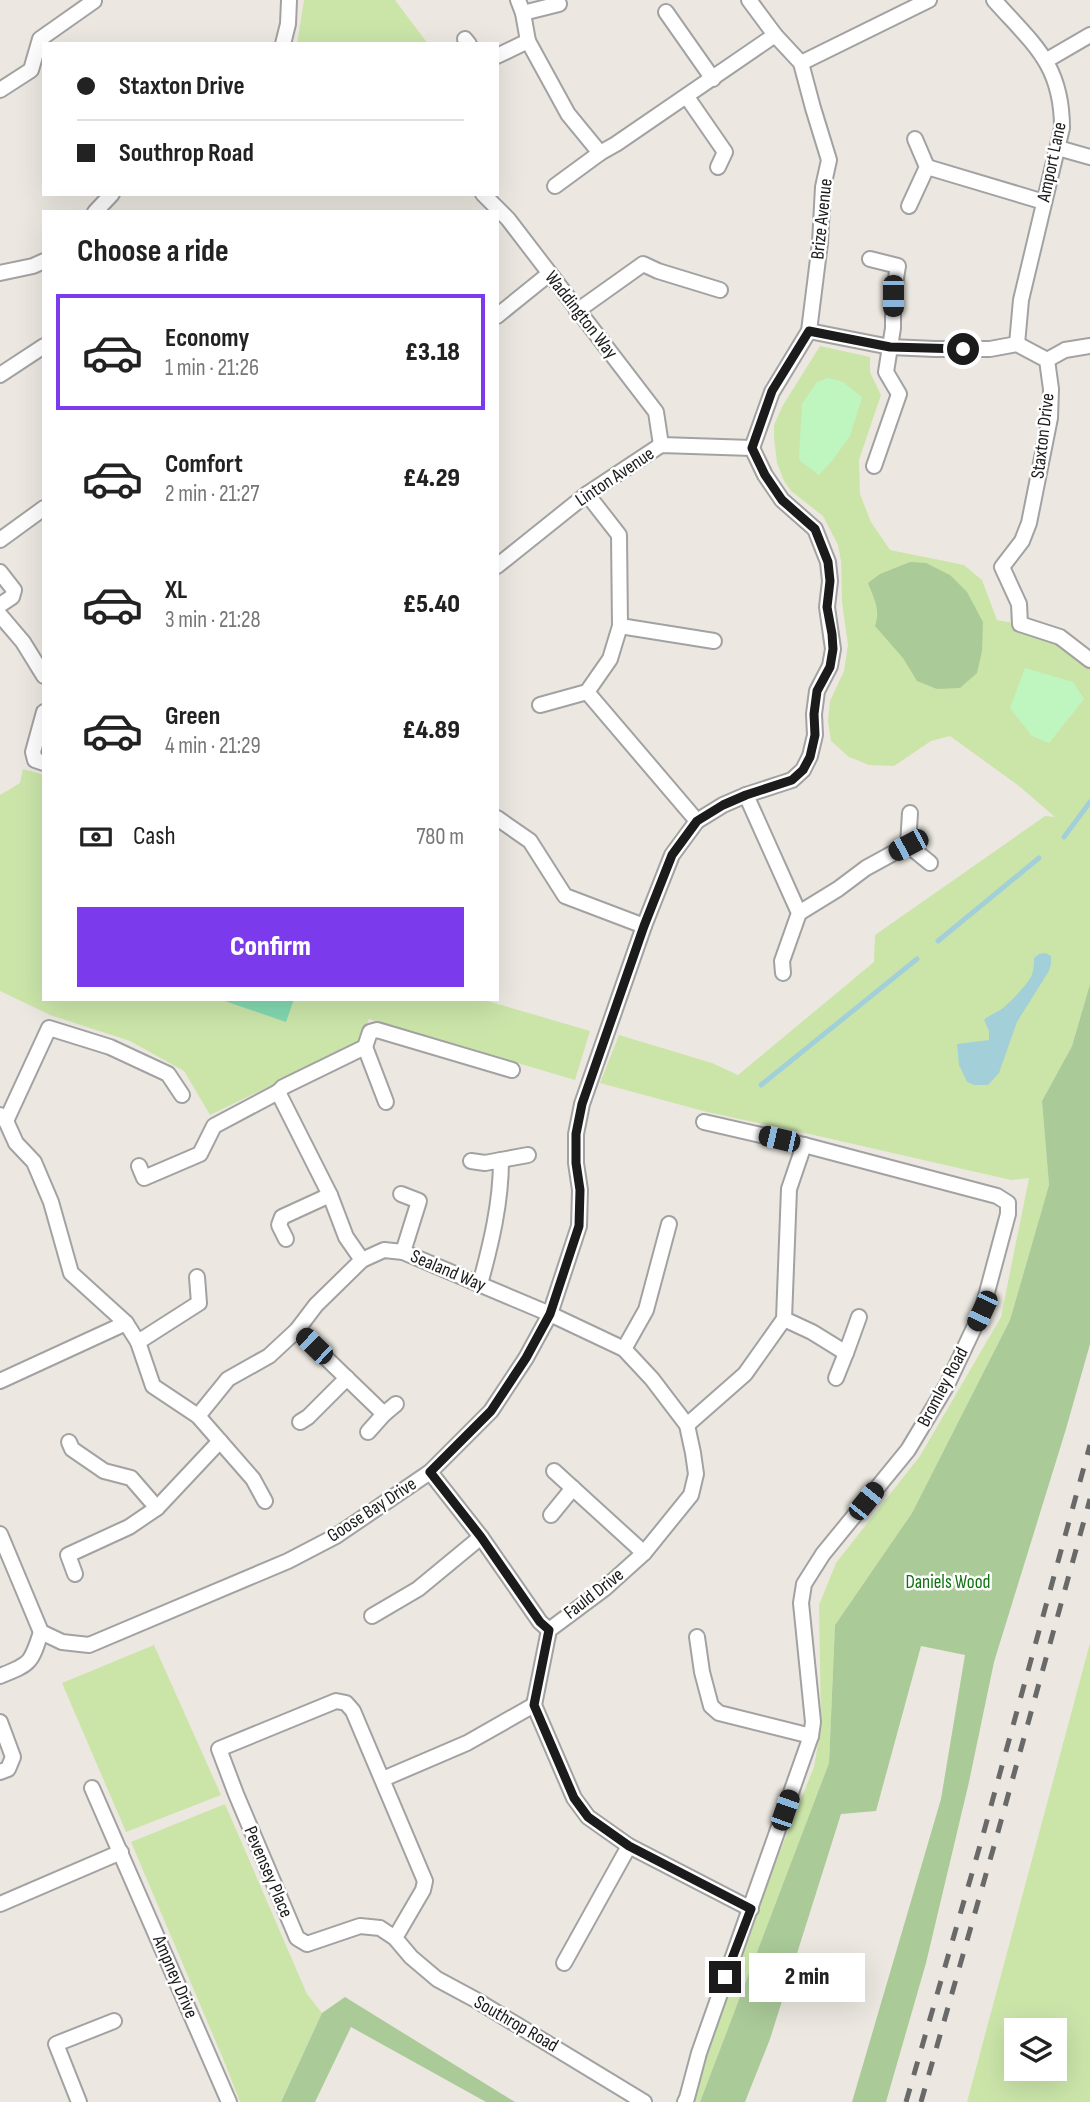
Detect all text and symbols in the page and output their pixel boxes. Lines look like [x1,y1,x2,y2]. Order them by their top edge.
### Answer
text: Staxton Drive [119,71,245,102]
street label: Amport Lane [1032,120,1072,205]
text: Southrop Road [119,138,254,169]
street label: Brize Avenue [806,177,838,261]
text: Choose a ride [77,232,229,271]
street label: Waddington Way [540,266,623,364]
car [883,275,904,317]
icon: car [81,321,144,384]
text: Economy [165,323,249,354]
route start [947,333,979,365]
text: £3.18 [405,337,460,368]
text: 1 min · 21:26 [165,354,259,382]
street label: Staxton Drive [1026,392,1060,480]
street label: Linton Avenue [571,442,659,512]
icon: car [81,447,144,510]
text: Comfort [165,449,243,480]
text: £4.29 [403,463,460,494]
text: 2 min · 21:27 [165,480,260,508]
icon: car [81,573,144,636]
text: XL [165,575,187,606]
text: £5.40 [403,589,460,620]
text: 3 min · 21:28 [165,606,261,634]
icon: car [81,699,144,762]
text: Green [165,701,220,732]
text: £4.89 [402,715,460,746]
text: 4 min · 21:29 [165,732,261,760]
icon: cash [77,818,115,856]
text: Cash [133,821,176,852]
text: 780 m [416,823,464,851]
car [885,826,932,864]
button: Confirm [77,907,464,987]
car [757,1124,802,1154]
street label: Sealand Way [407,1245,490,1297]
car [964,1288,1001,1334]
car [292,1324,337,1368]
street label: Bromley Road [912,1343,974,1431]
street label: Goose Bay Drive [323,1473,421,1547]
car [845,1478,888,1524]
street label: Fauld Drive [559,1563,629,1625]
park label: Daniels Wood [906,1571,990,1594]
car [769,1787,802,1833]
street label: Pevensey Place [238,1823,298,1921]
street label: Ampney Drive [147,1931,203,2022]
callout: 2 min [750,1952,865,2002]
route end [709,1961,741,1993]
text: 2 min [785,1963,829,1991]
street label: Southrop Road [470,1991,562,2057]
map controls [1004,2018,1067,2081]
button: layers [1004,2018,1067,2081]

